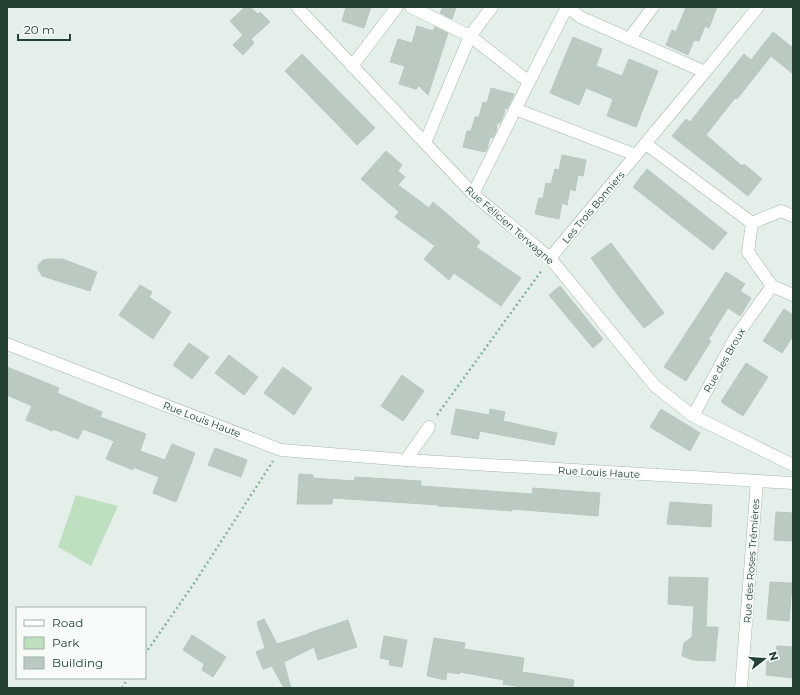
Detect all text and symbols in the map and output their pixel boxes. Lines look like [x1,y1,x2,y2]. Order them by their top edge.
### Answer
scale bar [18,16,70,42]
text: 20 m [24,22,55,37]
street label: Les Trois Bonniers [559,168,627,246]
street label: Rue Félicien Terwagne [463,183,557,267]
street label: Rue des Broux [701,325,749,395]
street label: Rue Louis Haute [161,399,243,440]
street label: Rue Louis Haute [558,464,640,481]
street label: Rue des Roses Trémières [741,498,762,624]
legend [16,607,146,679]
text: Road [52,615,83,630]
text: Park [52,635,80,650]
north arrow [744,639,784,679]
text: N [766,650,782,662]
text: Building [52,655,103,670]

